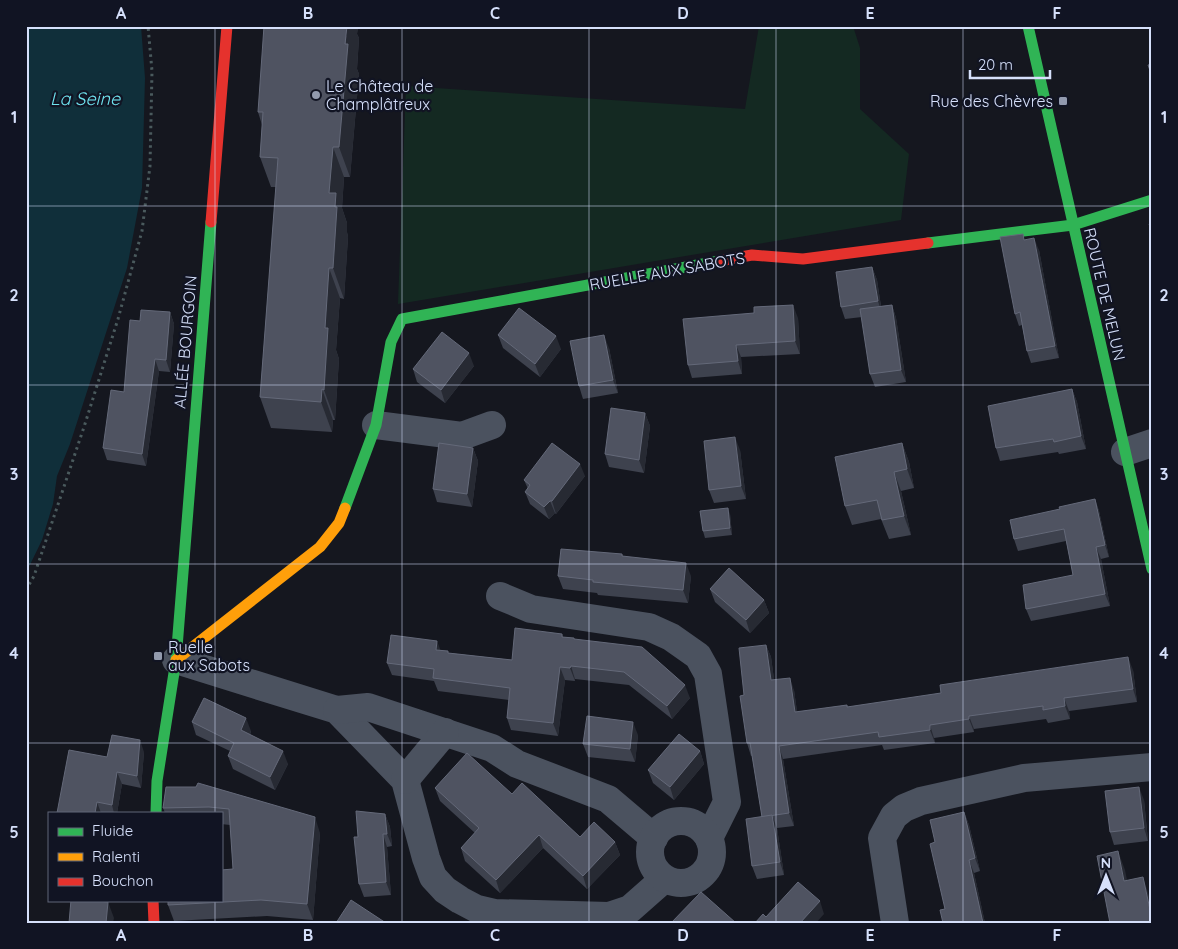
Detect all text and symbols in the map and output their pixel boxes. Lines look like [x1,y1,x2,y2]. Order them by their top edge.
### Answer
text: A [116,3,127,23]
text: B [303,3,313,23]
text: C [490,3,500,23]
text: D [677,3,689,23]
text: E [865,3,875,23]
text: F [1053,3,1062,23]
scale bar [970,48,1050,80]
text: 20 m [978,55,1013,74]
place label: Le Château de Champlâtreux [326,76,433,114]
water label: La Seine [50,87,121,110]
marker: Le Château de Champlâtreux [310,89,322,101]
place label: Rue des Chèvres [930,91,1053,111]
marker: Rue des Chèvres [1057,95,1069,107]
text: 1 [11,107,17,127]
text: 1 [1161,107,1167,127]
street label: ROUTE DE MELUN [1080,226,1130,362]
street label: RUELLE AUX SABOTS [588,247,746,295]
street label: ALLÉE BOURGOIN [169,275,201,409]
text: 2 [9,285,19,305]
text: 2 [1159,285,1169,305]
text: 3 [10,464,18,484]
text: 3 [1160,464,1168,484]
place label: Ruelle aux Sabots [168,637,250,675]
text: 4 [9,643,19,663]
text: 4 [1159,643,1169,663]
marker: Ruelle aux Sabots [152,650,164,662]
legend [48,812,222,902]
text: Fluide [92,821,133,840]
text: 5 [9,822,19,842]
text: 5 [1159,822,1169,842]
text: Ralenti [92,847,140,866]
north arrow [1080,852,1130,902]
text: N [1101,854,1111,872]
text: Bouchon [92,871,153,890]
text: A [116,925,127,945]
text: B [303,925,313,945]
text: C [490,925,500,945]
text: D [677,925,689,945]
text: E [865,925,875,945]
text: F [1053,925,1062,945]

